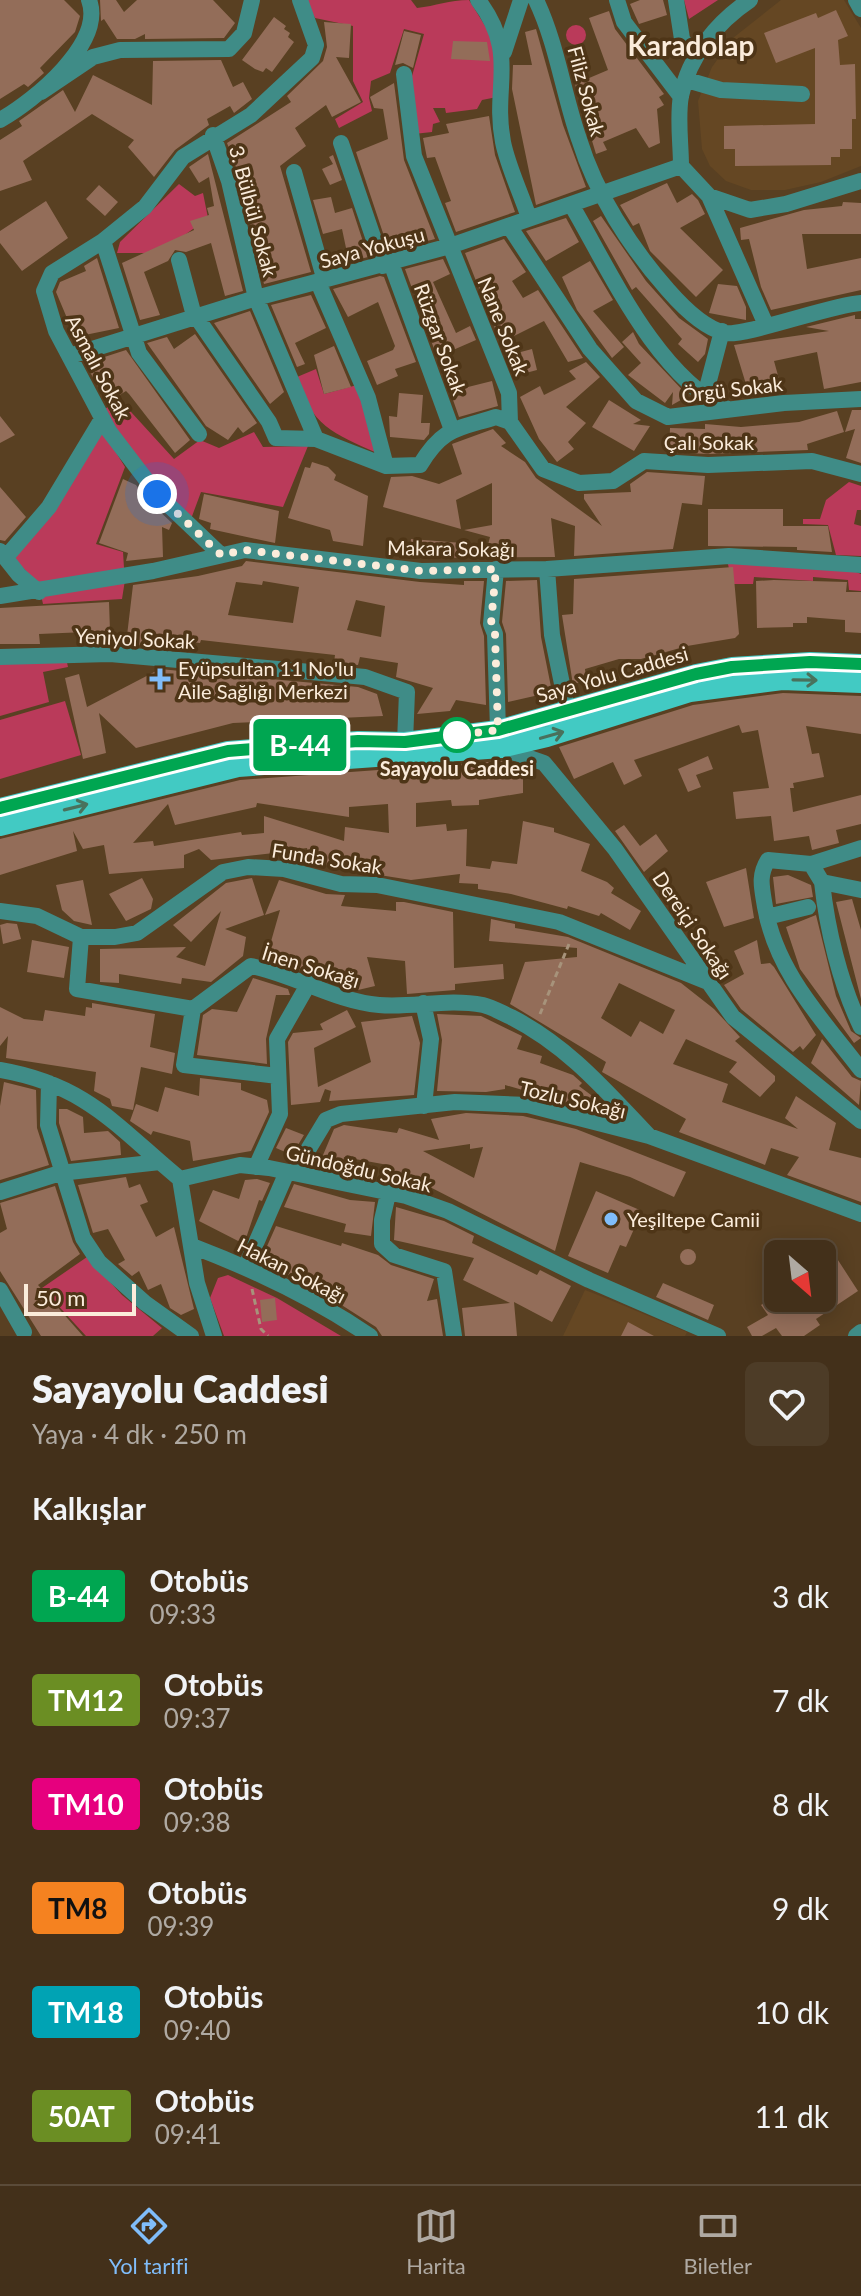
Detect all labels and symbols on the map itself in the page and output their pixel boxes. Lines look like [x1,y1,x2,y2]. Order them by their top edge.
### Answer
district label: Karadolap [628,28,754,62]
street label: Filiz Sokak [563,43,611,139]
street label: 3. Bülbül Sokak [225,143,283,280]
street label: Saya Yokuşu [317,221,427,273]
street label: Nane Sokak [473,273,535,380]
street label: Rüzgar Sokak [410,280,473,399]
street label: Asmalı Sokak [61,310,137,424]
street label: Örgü Sokak [680,371,785,407]
street label: Çalı Sokak [664,430,755,454]
your location [137,474,177,514]
street label: Makara Sokağı [387,535,515,561]
street label: Yeniyol Sokak [74,623,197,653]
street label: Saya Yolu Caddesi [533,641,691,707]
place label: Eyüpsultan 11 No'lu Aile Sağlığı Merkezi [178,656,354,703]
marker: Eyüpsultan 11 No'lu Aile Sağlığı Merkezi [149,668,171,690]
one-way arrow [791,672,818,688]
marker: Sayayolu Caddesi [440,718,474,752]
line badge: B-44 [244,719,356,771]
one-way arrow [539,727,565,742]
place label: Sayayolu Caddesi [380,756,534,780]
one-way arrow [62,798,88,813]
street label: Funda Sokak [270,837,385,879]
street label: Dereiçi Sokağı [648,867,738,983]
street label: İnen Sokağı [259,940,363,992]
street label: Tozlu Sokağı [518,1075,628,1123]
street label: Gündoğdu Sokak [284,1140,435,1197]
place label: Yeşiltepe Camii [627,1207,760,1231]
marker: Yeşiltepe Camii [602,1210,620,1228]
street label: Hakan Sokağı [234,1232,350,1308]
north arrow [764,1240,836,1312]
scale bar [24,1280,136,1316]

